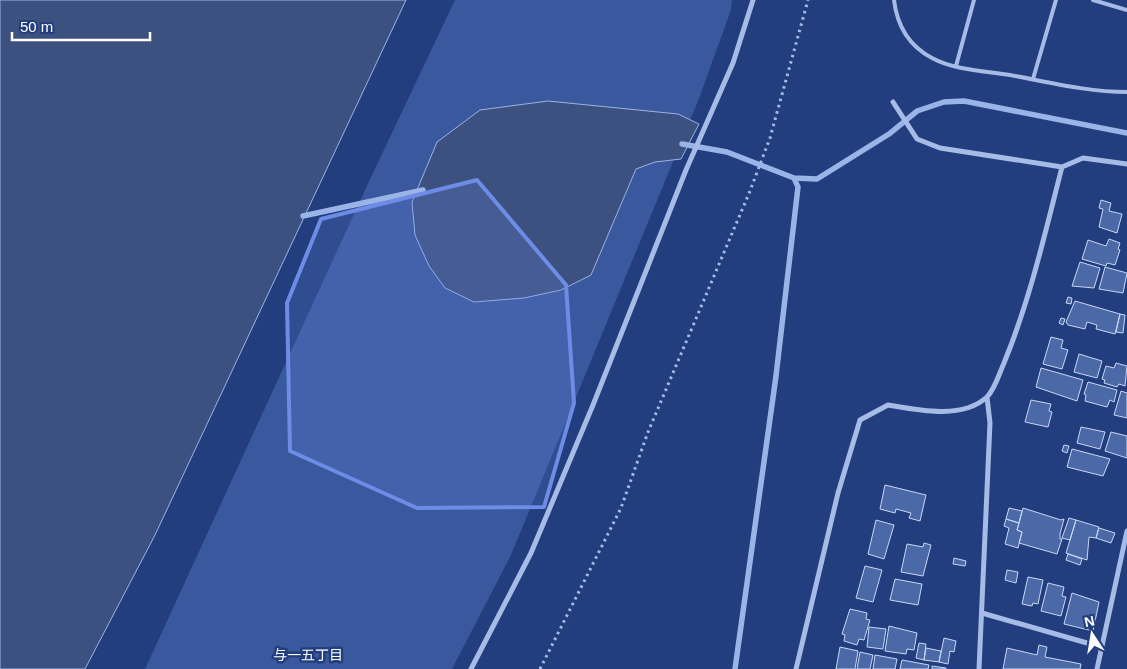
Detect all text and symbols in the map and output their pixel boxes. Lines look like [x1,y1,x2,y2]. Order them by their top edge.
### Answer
scale bar [12,10,150,42]
text: 50 m [20,18,53,35]
north arrow [1067,609,1117,659]
text: N [1083,612,1096,630]
district label: 与一五丁目 [273,647,343,663]

